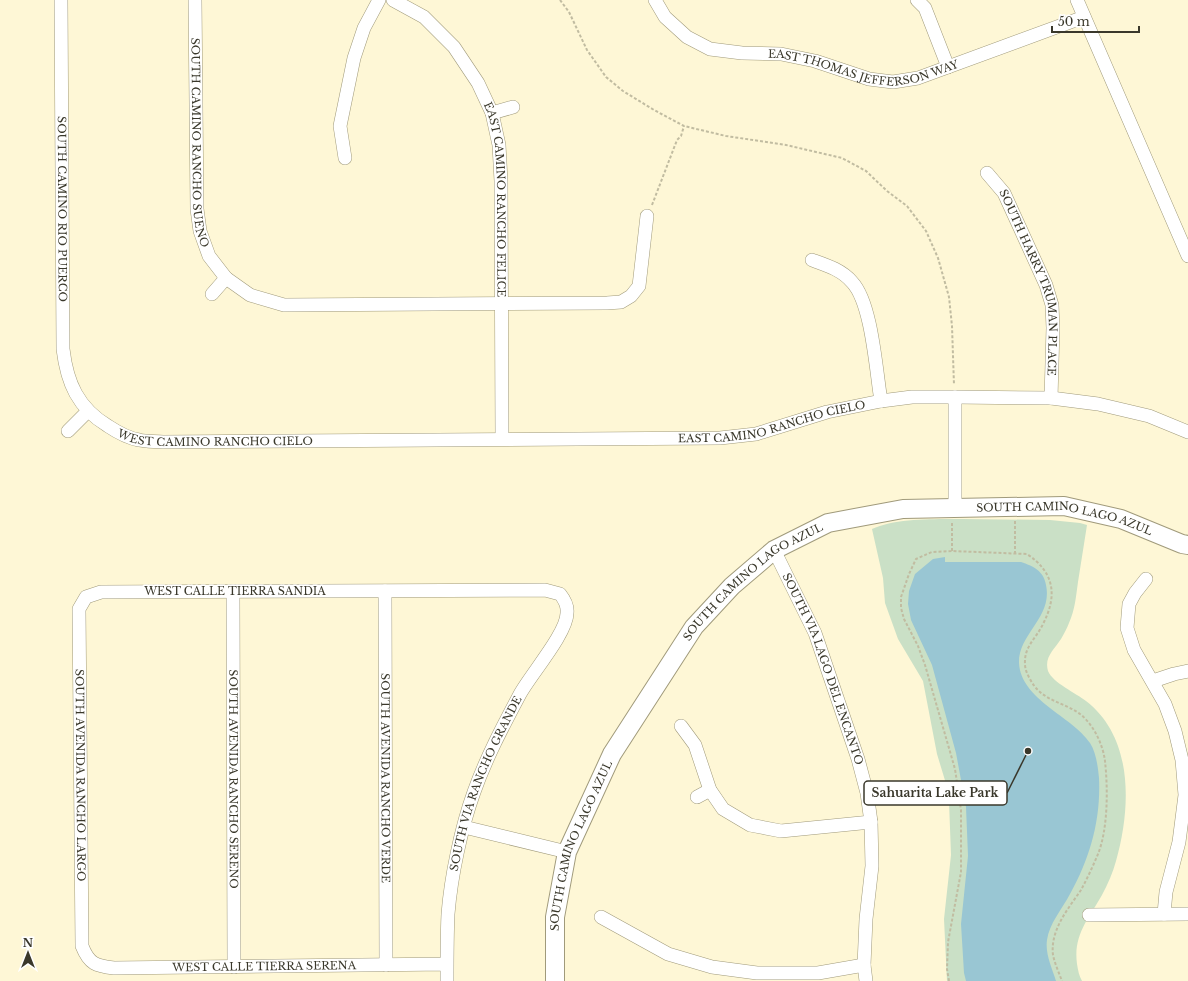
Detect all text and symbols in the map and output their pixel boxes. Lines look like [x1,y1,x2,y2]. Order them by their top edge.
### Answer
scale bar [1052,8,1139,34]
text: 50 m [1058,14,1090,29]
street label: SOUTH CAMINO RANCHO SUENO [188,38,212,249]
street label: EAST THOMAS JEFFERSON WAY [768,47,961,89]
street label: EAST CAMINO RANCHO FELICE [481,100,508,297]
street label: SOUTH CAMINO RIO PUERCO [55,116,70,302]
street label: SOUTH HARRY TRUMAN PLACE [996,187,1060,376]
street label: EAST CAMINO RANCHO CIELO [678,397,867,445]
street label: WEST CAMINO RANCHO CIELO [114,426,313,449]
street label: SOUTH CAMINO LAGO AZUL [976,499,1155,538]
street label: SOUTH CAMINO LAGO AZUL [680,520,825,643]
street label: SOUTH VIA LAGO DEL ENCANTO [779,571,866,766]
street label: WEST CALLE TIERRA SANDIA [143,584,326,598]
street label: SOUTH AVENIDA RANCHO LARGO [73,669,88,881]
street label: SOUTH AVENIDA RANCHO SERENO [226,669,241,889]
street label: SOUTH AVENIDA RANCHO VERDE [378,673,393,883]
street label: SOUTH VIA RANCHO GRANDE [447,693,525,872]
street label: SOUTH CAMINO LAGO AZUL [548,758,615,931]
callout: Sahuarita Lake Park [864,781,1007,805]
text: Sahuarita Lake Park [872,785,999,800]
north arrow [8,933,48,973]
text: N [23,936,34,950]
street label: WEST CALLE TIERRA SERENA [171,958,357,974]

